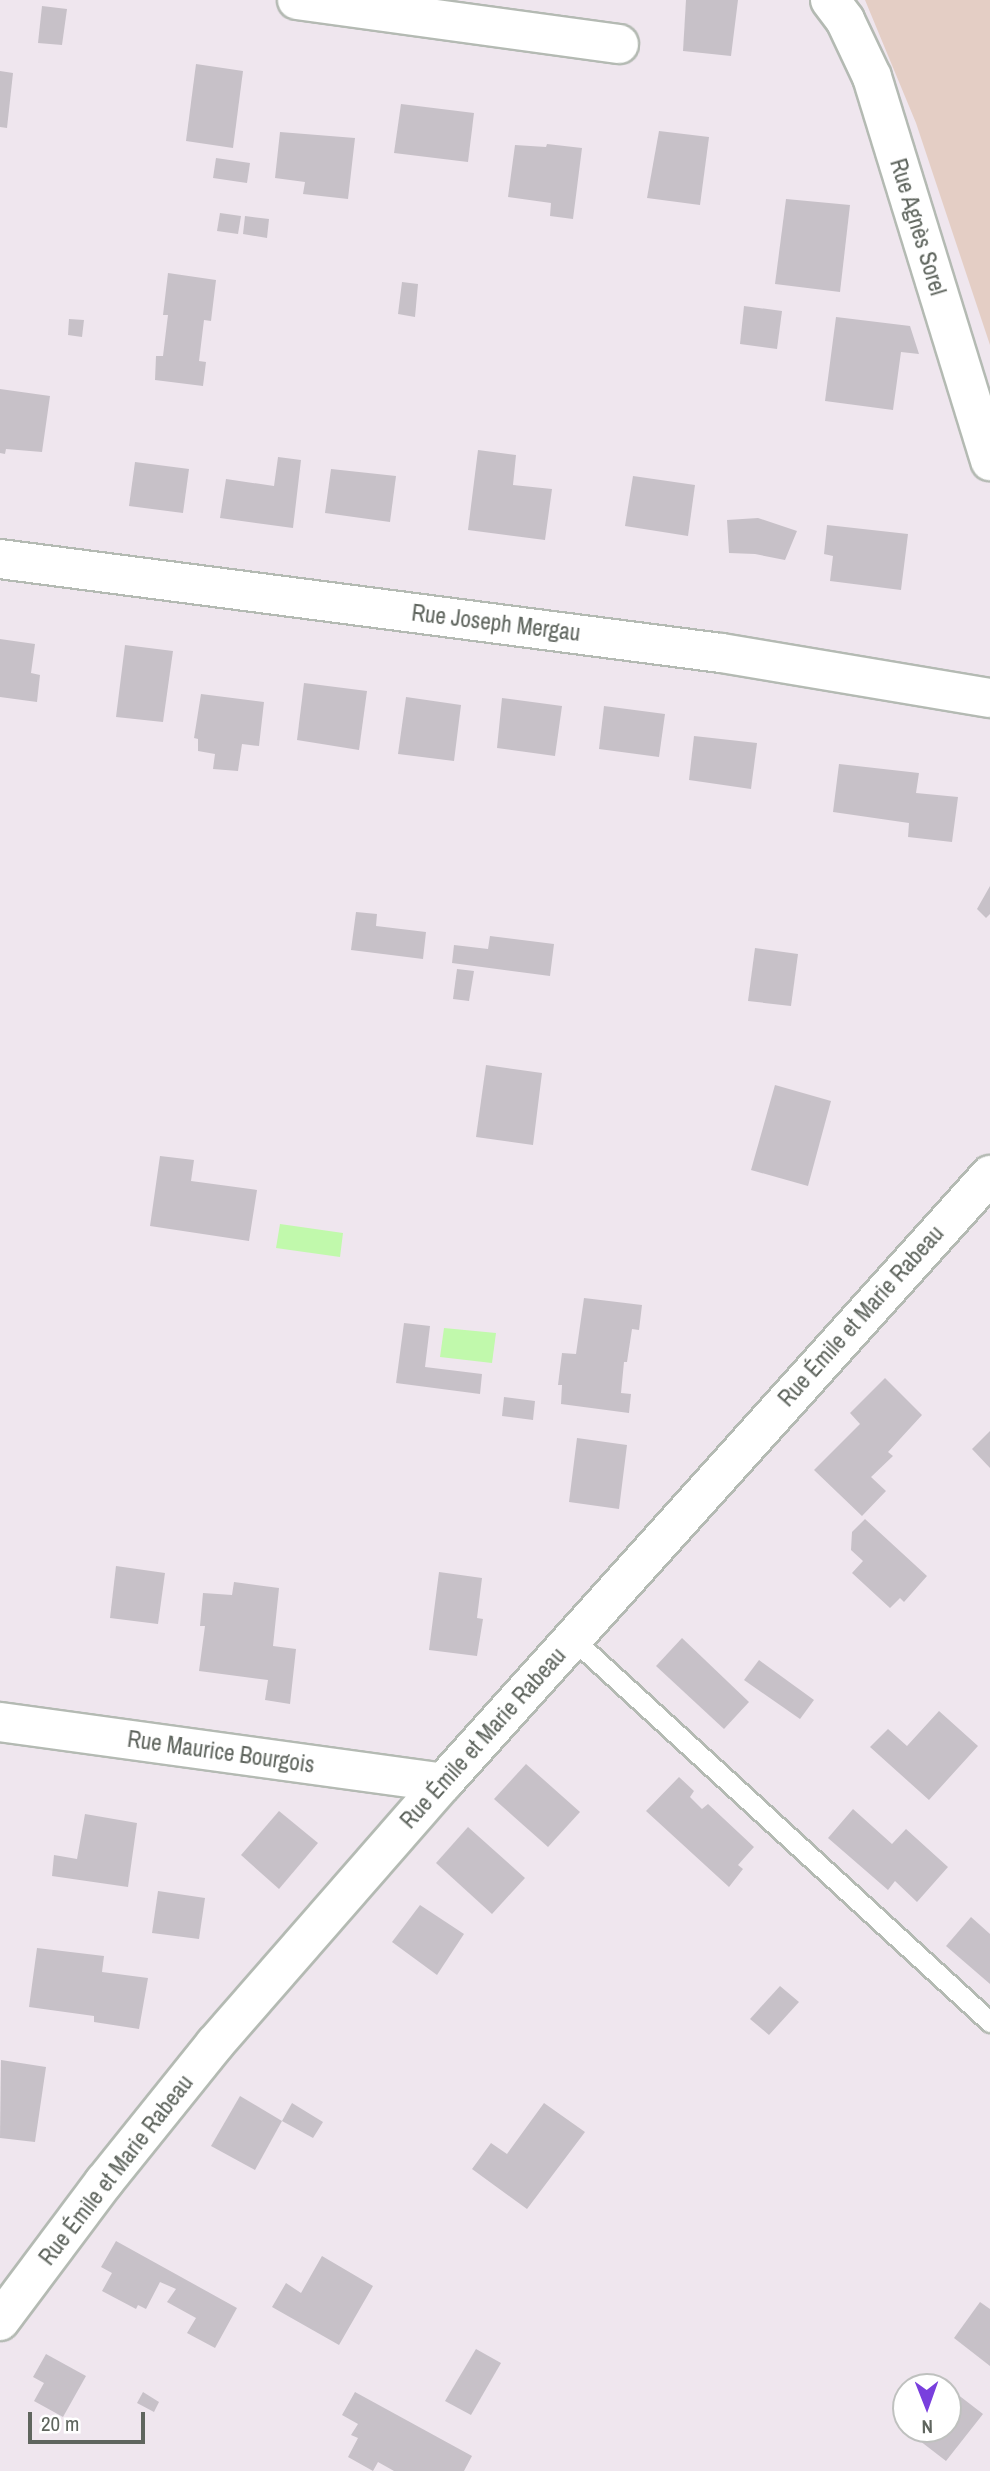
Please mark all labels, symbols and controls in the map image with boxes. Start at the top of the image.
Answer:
street label: Rue Agnès Sorel [884,155,952,299]
street label: Rue Joseph Mergau [410,599,582,647]
street label: Rue Émile et Marie Rabeau [773,1220,949,1412]
street label: Rue Émile et Marie Rabeau [395,1642,571,1834]
street label: Rue Maurice Bourgois [126,1725,316,1779]
street label: Rue Émile et Marie Rabeau [33,2069,199,2271]
north arrow [892,2373,962,2443]
scale bar [32,2398,149,2442]
text: 20 m [41,2409,79,2438]
text: N [921,2414,933,2440]

